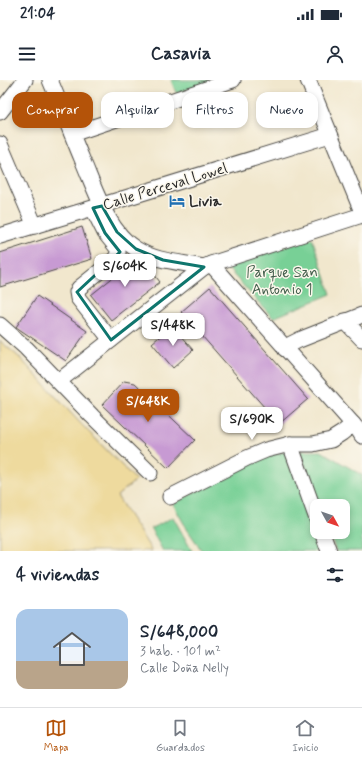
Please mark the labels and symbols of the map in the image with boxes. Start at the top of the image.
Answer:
street label: Calle Perceval Lowel [100,158,230,215]
hotel icon: Livia [168,192,186,210]
place label: Livia [189,192,222,212]
pin: S/604K [92,254,158,288]
park label: Parque San Antonio 1 [246,263,318,300]
pin: S/448K [140,313,206,347]
pin: S/648K [115,389,181,423]
pin: S/690K [219,407,285,441]
north arrow [310,499,350,539]

